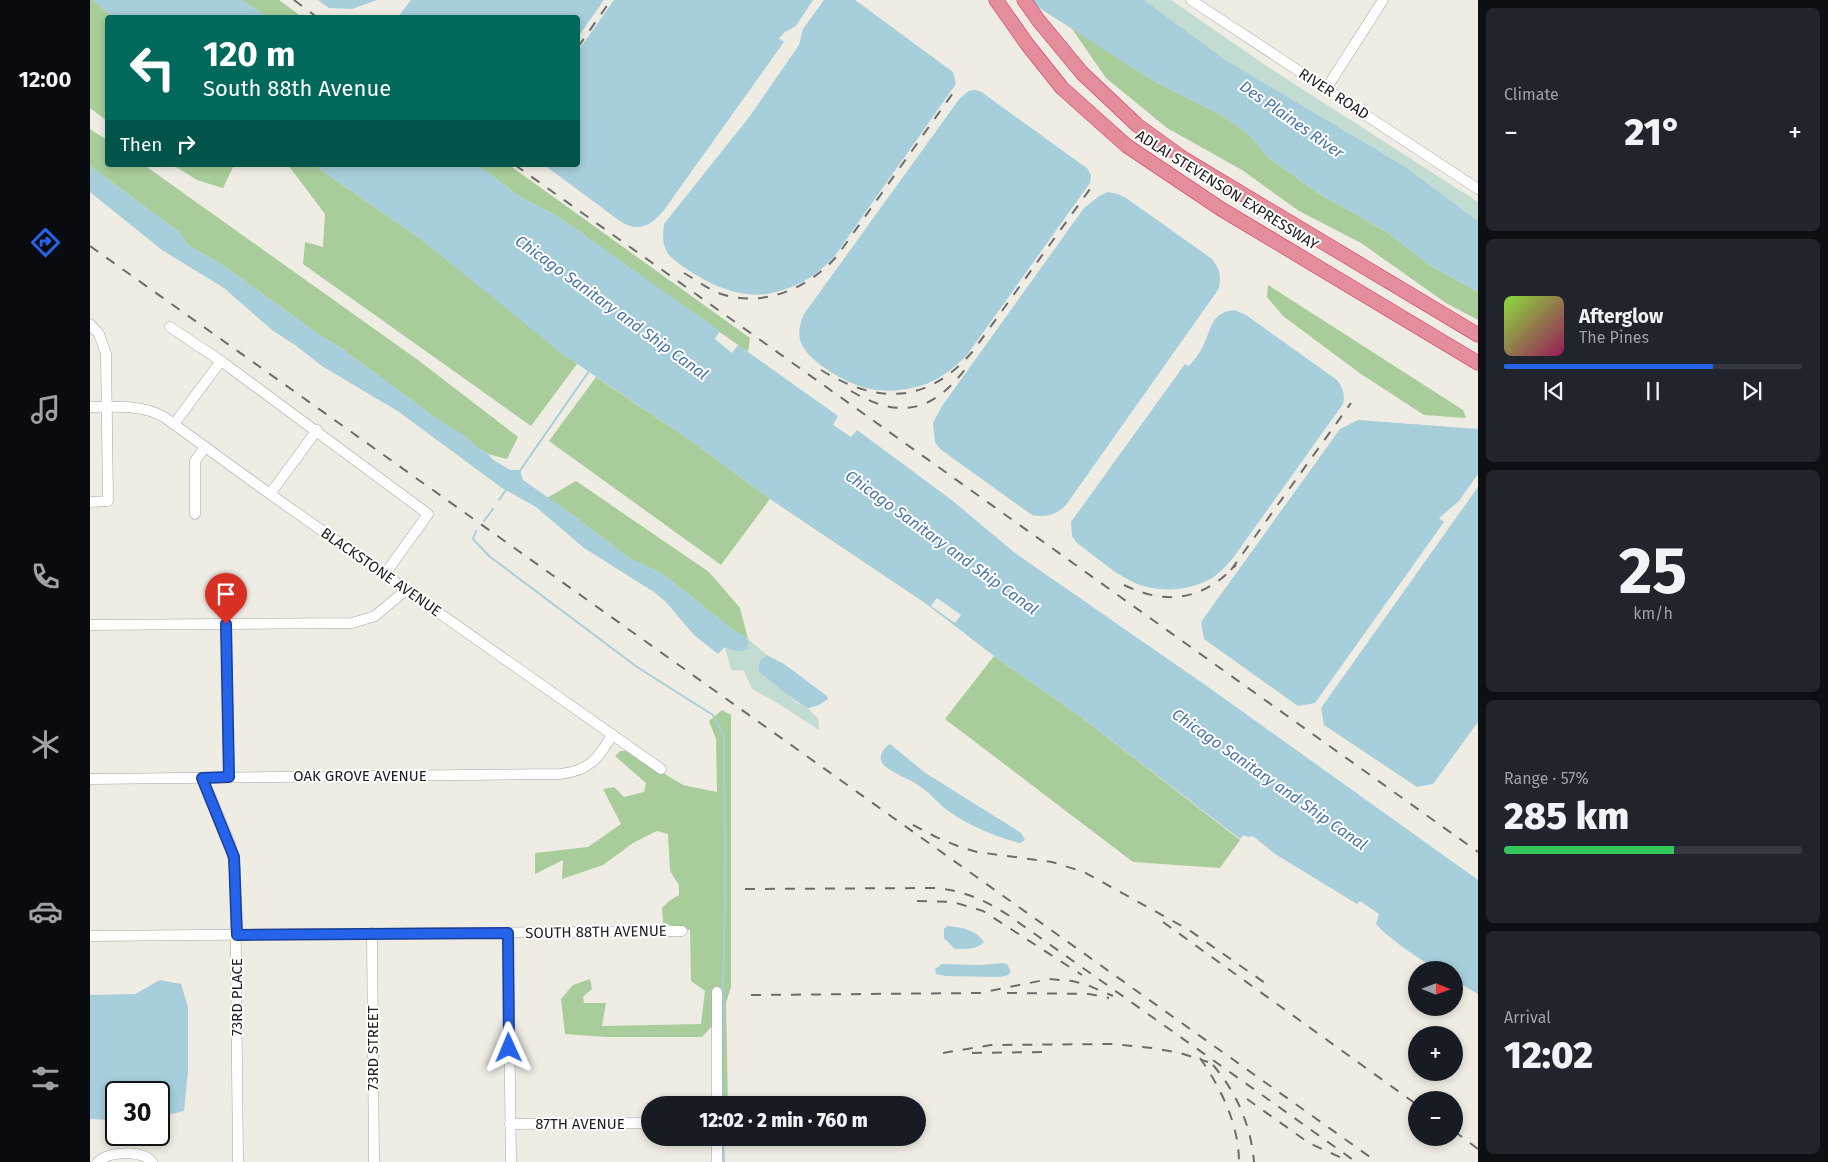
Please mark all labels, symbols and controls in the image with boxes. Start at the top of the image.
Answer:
text: 120 m [203,33,296,75]
icon: left [120,35,185,100]
street label: RIVER ROAD [1295,65,1373,123]
text: 12:00 [19,66,71,93]
text: South 88th Avenue [203,75,391,102]
water label: Des Plaines River [1236,77,1348,163]
text: Climate [1504,85,1559,104]
text: 21° [1625,109,1681,155]
text: − [1504,116,1518,149]
text: + [1788,116,1802,149]
street label: ADLAI STEVENSON EXPRESSWAY [1132,126,1322,254]
icon: right [172,130,200,158]
text: Then [120,133,162,156]
icon: directions [28,225,63,260]
water label: Chicago Sanitary and Ship Canal [512,231,712,384]
text: Afterglow [1579,305,1663,328]
text: The Pines [1579,328,1649,347]
icon: previous [1540,377,1568,405]
icon: pause [1639,377,1667,405]
icon: next [1738,377,1766,405]
icon: music [28,392,63,427]
water label: Chicago Sanitary and Ship Canal [842,466,1042,619]
street label: BLACKSTONE AVENUE [317,524,445,620]
text: 25 [1619,532,1687,610]
icon: phone [28,559,63,594]
pin [205,573,247,624]
icon: arrive [212,580,240,608]
text: km/h [1633,604,1673,623]
water label: Chicago Sanitary and Ship Canal [1169,705,1371,854]
icon: climate [28,727,63,762]
street label: OAK GROVE AVENUE [293,767,427,785]
text: Range · 57% [1504,769,1589,788]
text: 285 km [1504,793,1629,839]
icon: car [28,894,63,929]
street label: SOUTH 88TH AVENUE [525,922,667,942]
street label: 73RD PLACE [228,958,246,1036]
north arrow [1408,961,1462,1016]
map controls [1408,961,1463,1146]
street label: 73RD STREET [364,1005,382,1091]
text: Arrival [1504,1008,1551,1027]
position arrow [482,1021,534,1073]
button: + [1408,1026,1463,1081]
text: 12:02 [1504,1032,1593,1078]
icon: filters [28,1061,63,1096]
speed limit sign: 30 [105,1081,170,1146]
button: − [1408,1091,1463,1146]
text: 12:02 · 2 min · 760 m [699,1109,868,1132]
street label: 87TH AVENUE [535,1115,625,1133]

